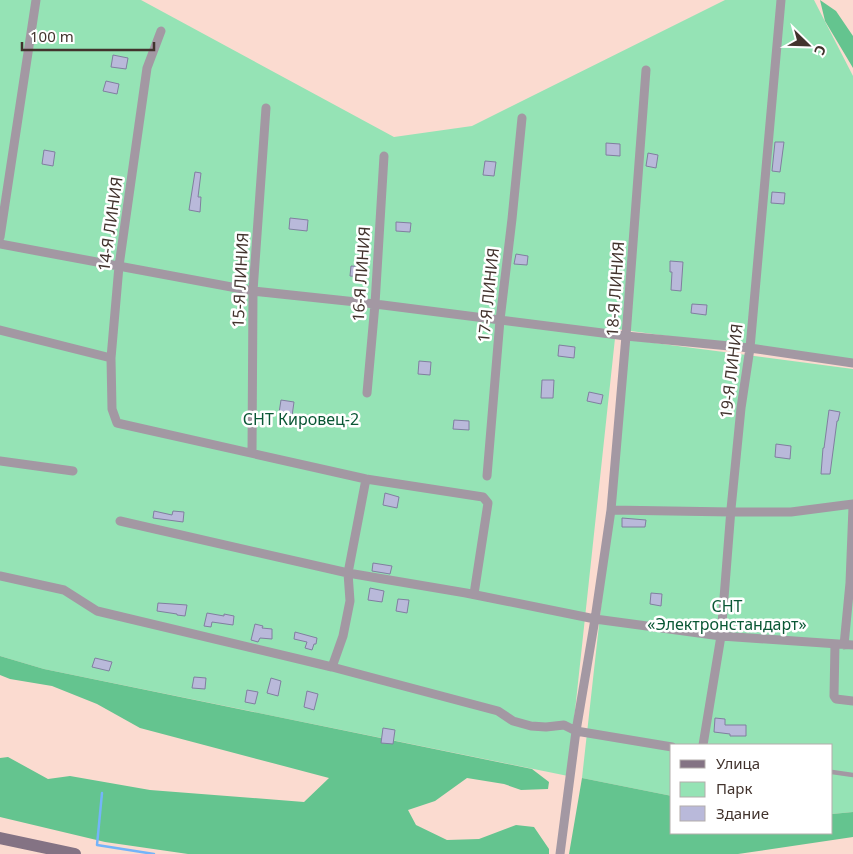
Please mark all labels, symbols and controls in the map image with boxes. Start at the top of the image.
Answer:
scale bar [22,20,155,52]
north arrow [783,20,833,70]
text: 100 m [30,26,74,46]
text: С [810,42,831,58]
street label: 14-Я ЛИНИЯ [92,175,128,273]
street label: 16-Я ЛИНИЯ [347,226,375,322]
street label: 15-Я ЛИНИЯ [227,232,253,328]
street label: 18-Я ЛИНИЯ [601,241,629,337]
street label: 17-Я ЛИНИЯ [472,246,504,344]
street label: 19-Я ЛИНИЯ [714,322,748,420]
park label: СНТ Кировец-2 [243,408,359,430]
park label: СНТ «Электронстандарт» [647,595,807,635]
legend [670,744,833,834]
text: Улица [716,753,760,773]
text: Парк [716,778,752,798]
text: Здание [716,803,769,823]

